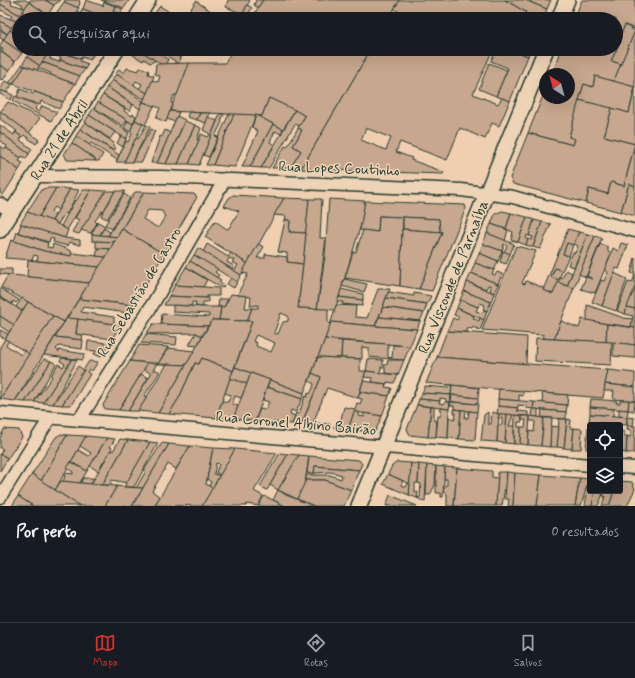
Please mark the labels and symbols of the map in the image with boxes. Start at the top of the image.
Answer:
north arrow [539,68,575,104]
street label: Rua 21 de Abril [26,96,93,185]
street label: Rua Lopes Coutinho [278,157,400,181]
street label: Rua Visconde de Parnaíba [414,197,494,357]
street label: Rua Sebastião de Castro [93,224,187,361]
street label: Rua Coronel Albino Bairão [215,407,377,441]

